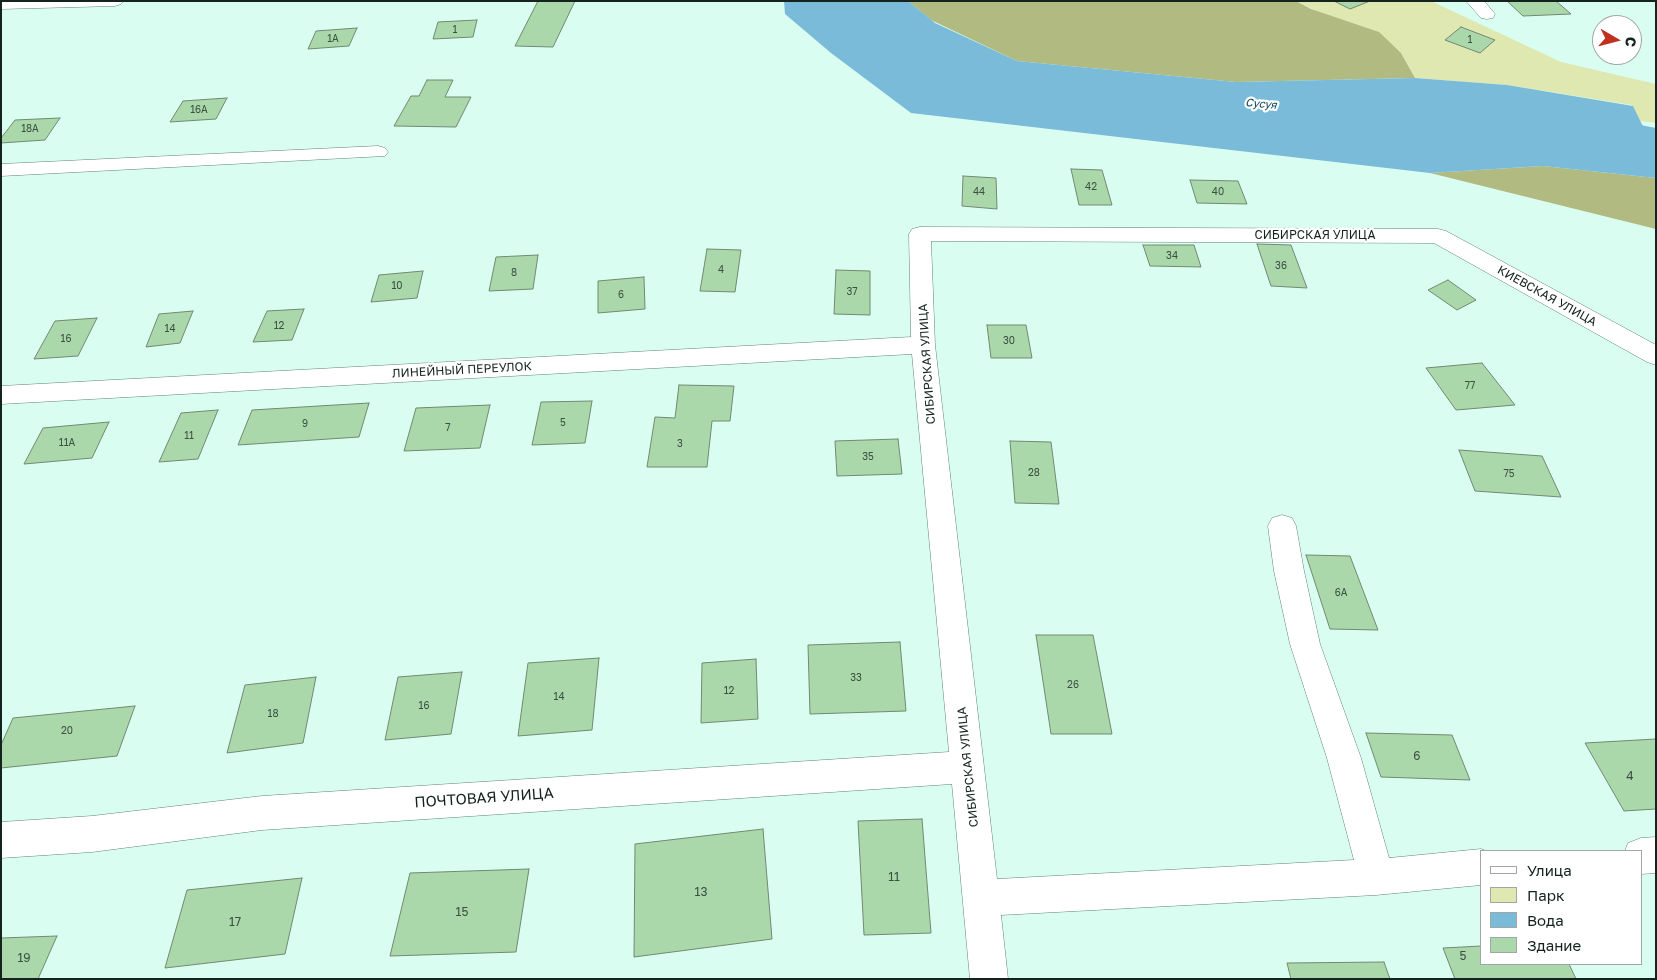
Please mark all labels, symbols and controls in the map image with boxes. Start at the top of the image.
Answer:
north arrow [1592,15,1642,65]
house number: 1 [453,24,457,36]
house number: 1А [327,33,339,45]
house number: 1 [1468,34,1472,46]
text: С [1622,36,1640,48]
water label: Сусуя [1245,96,1277,112]
house number: 16А [190,104,208,116]
house number: 18А [21,123,39,135]
house number: 42 [1085,181,1097,193]
house number: 44 [973,186,985,198]
house number: 40 [1212,186,1224,198]
street label: СИБИРСКАЯ УЛИЦА [1255,228,1375,242]
house number: 34 [1166,250,1178,262]
house number: 36 [1275,260,1287,272]
street label: КИЕВСКАЯ УЛИЦА [1495,263,1599,329]
house number: 4 [718,264,724,276]
house number: 8 [511,267,517,279]
house number: 10 [391,280,403,292]
house number: 37 [846,286,858,298]
house number: 6 [618,289,624,301]
street label: СИБИРСКАЯ УЛИЦА [916,303,938,425]
house number: 12 [274,320,284,332]
house number: 14 [165,323,175,335]
house number: 16 [61,333,71,345]
house number: 30 [1003,335,1015,347]
street label: ЛИНЕЙНЫЙ ПЕРЕУЛОК [392,359,532,381]
house number: 77 [1465,380,1475,392]
house number: 5 [560,417,566,429]
house number: 9 [302,418,308,430]
house number: 7 [445,422,451,434]
house number: 11 [184,430,194,442]
house number: 11А [59,437,75,449]
house number: 3 [677,438,683,450]
house number: 35 [862,451,874,463]
house number: 28 [1028,467,1040,479]
house number: 75 [1503,468,1515,480]
house number: 6А [1335,587,1347,599]
house number: 33 [850,672,862,684]
house number: 26 [1067,679,1079,691]
house number: 12 [724,685,734,697]
house number: 14 [554,691,564,703]
house number: 16 [419,700,429,712]
street label: СИБИРСКАЯ УЛИЦА [955,706,981,828]
house number: 18 [268,708,278,720]
house number: 20 [61,725,73,737]
house number: 6 [1413,749,1421,763]
house number: 4 [1626,769,1634,783]
street label: ПОЧТОВАЯ УЛИЦА [414,784,554,812]
legend [1480,850,1642,965]
text: Улица [1527,861,1572,879]
house number: 11 [888,870,900,884]
house number: 13 [695,885,707,899]
text: Парк [1527,886,1565,904]
house number: 15 [456,905,468,919]
text: Вода [1527,911,1564,929]
house number: 17 [229,915,241,929]
text: Здание [1527,936,1581,954]
house number: 5 [1460,949,1466,963]
house number: 19 [17,951,31,965]

